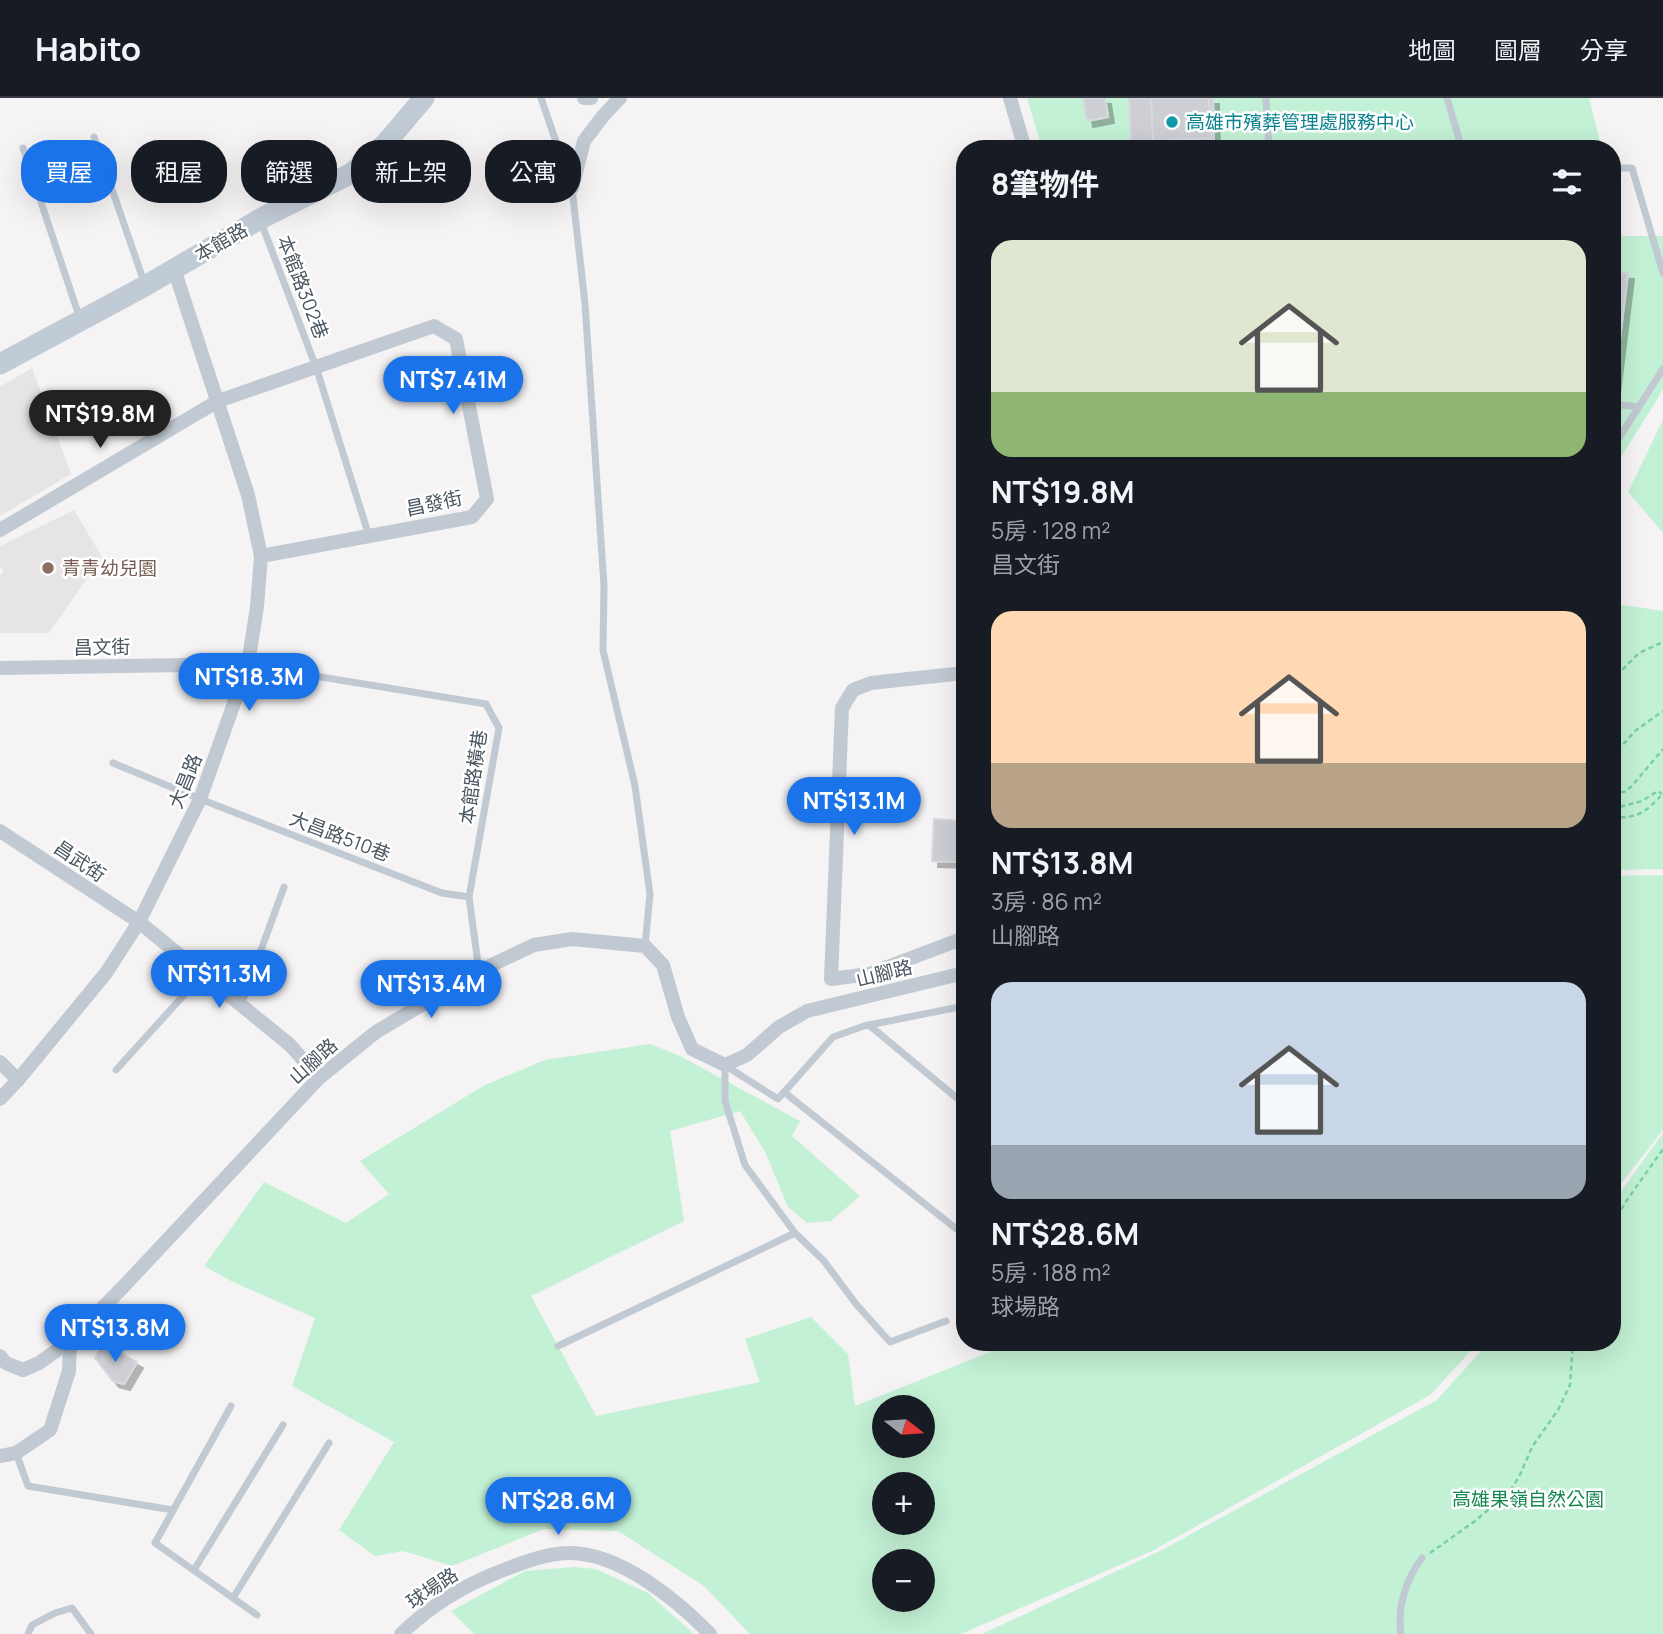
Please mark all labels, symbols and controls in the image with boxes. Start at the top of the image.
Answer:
text: Habito [35,26,141,71]
text: 地圖 [1408,33,1456,66]
text: 圖層 [1494,33,1542,66]
text: 分享 [1580,33,1628,66]
place label: 高雄市殯葬管理處服務中心 [1186,109,1414,135]
marker: 高雄市殯葬管理處服務中心 [1164,114,1180,130]
chip: 買屋 [21,140,117,203]
chip: 租屋 [131,140,227,203]
chip: 篩選 [241,140,337,203]
chip: 新上架 [351,140,471,203]
chip: 公寓 [485,140,581,203]
text: 8筆物件 [991,163,1099,204]
icon: filters [1548,163,1586,201]
street label: 本館路 [190,216,252,268]
street label: 本館路302巷 [271,231,335,343]
icon: home [1226,285,1352,411]
pin: NT$7.41M [381,356,525,416]
text: NT$7.41M [399,363,507,395]
pin: NT$19.8M [28,390,172,450]
text: NT$19.8M [45,397,155,429]
text: NT$19.8M [991,471,1134,512]
street label: 昌發街 [403,484,465,522]
text: 5房 · 128 m² [991,514,1110,546]
text: 昌文街 [991,548,1060,580]
place label: 青青幼兒園 [62,555,157,581]
marker: 青青幼兒園 [40,560,56,576]
street label: 昌文街 [73,634,131,660]
pin: NT$18.3M [177,654,321,713]
icon: home [1226,656,1352,782]
text: NT$18.3M [194,660,304,692]
street label: 本館路橫巷 [454,728,492,826]
street label: 大昌路 [162,750,208,812]
pin: NT$13.1M [782,778,926,837]
text: NT$13.1M [803,784,905,816]
street label: 大昌路510巷 [286,805,394,867]
street label: 昌武街 [49,834,111,888]
text: NT$13.8M [991,842,1133,883]
text: 3房 · 86 m² [991,885,1102,917]
text: 山腳路 [991,919,1060,951]
pin: NT$11.3M [147,950,291,1010]
street label: 山腳路 [853,953,915,993]
text: NT$11.3M [167,957,271,989]
pin: NT$13.4M [359,960,503,1020]
text: NT$13.4M [377,967,486,999]
icon: home [1226,1027,1352,1153]
street label: 山腳路 [283,1032,343,1090]
text: NT$28.6M [991,1213,1139,1254]
text: 5房 · 188 m² [991,1256,1111,1288]
text: 球場路 [991,1290,1060,1322]
pin: NT$13.8M [43,1304,187,1364]
text: NT$13.8M [60,1311,170,1343]
north arrow [872,1395,934,1458]
map controls [872,1395,935,1612]
button: + [872,1472,935,1535]
pin: NT$28.6M [486,1478,630,1537]
text: NT$28.6M [501,1484,615,1516]
park label: 高雄果嶺自然公園 [1452,1486,1604,1512]
button: − [872,1549,935,1612]
street label: 球場路 [401,1561,463,1615]

